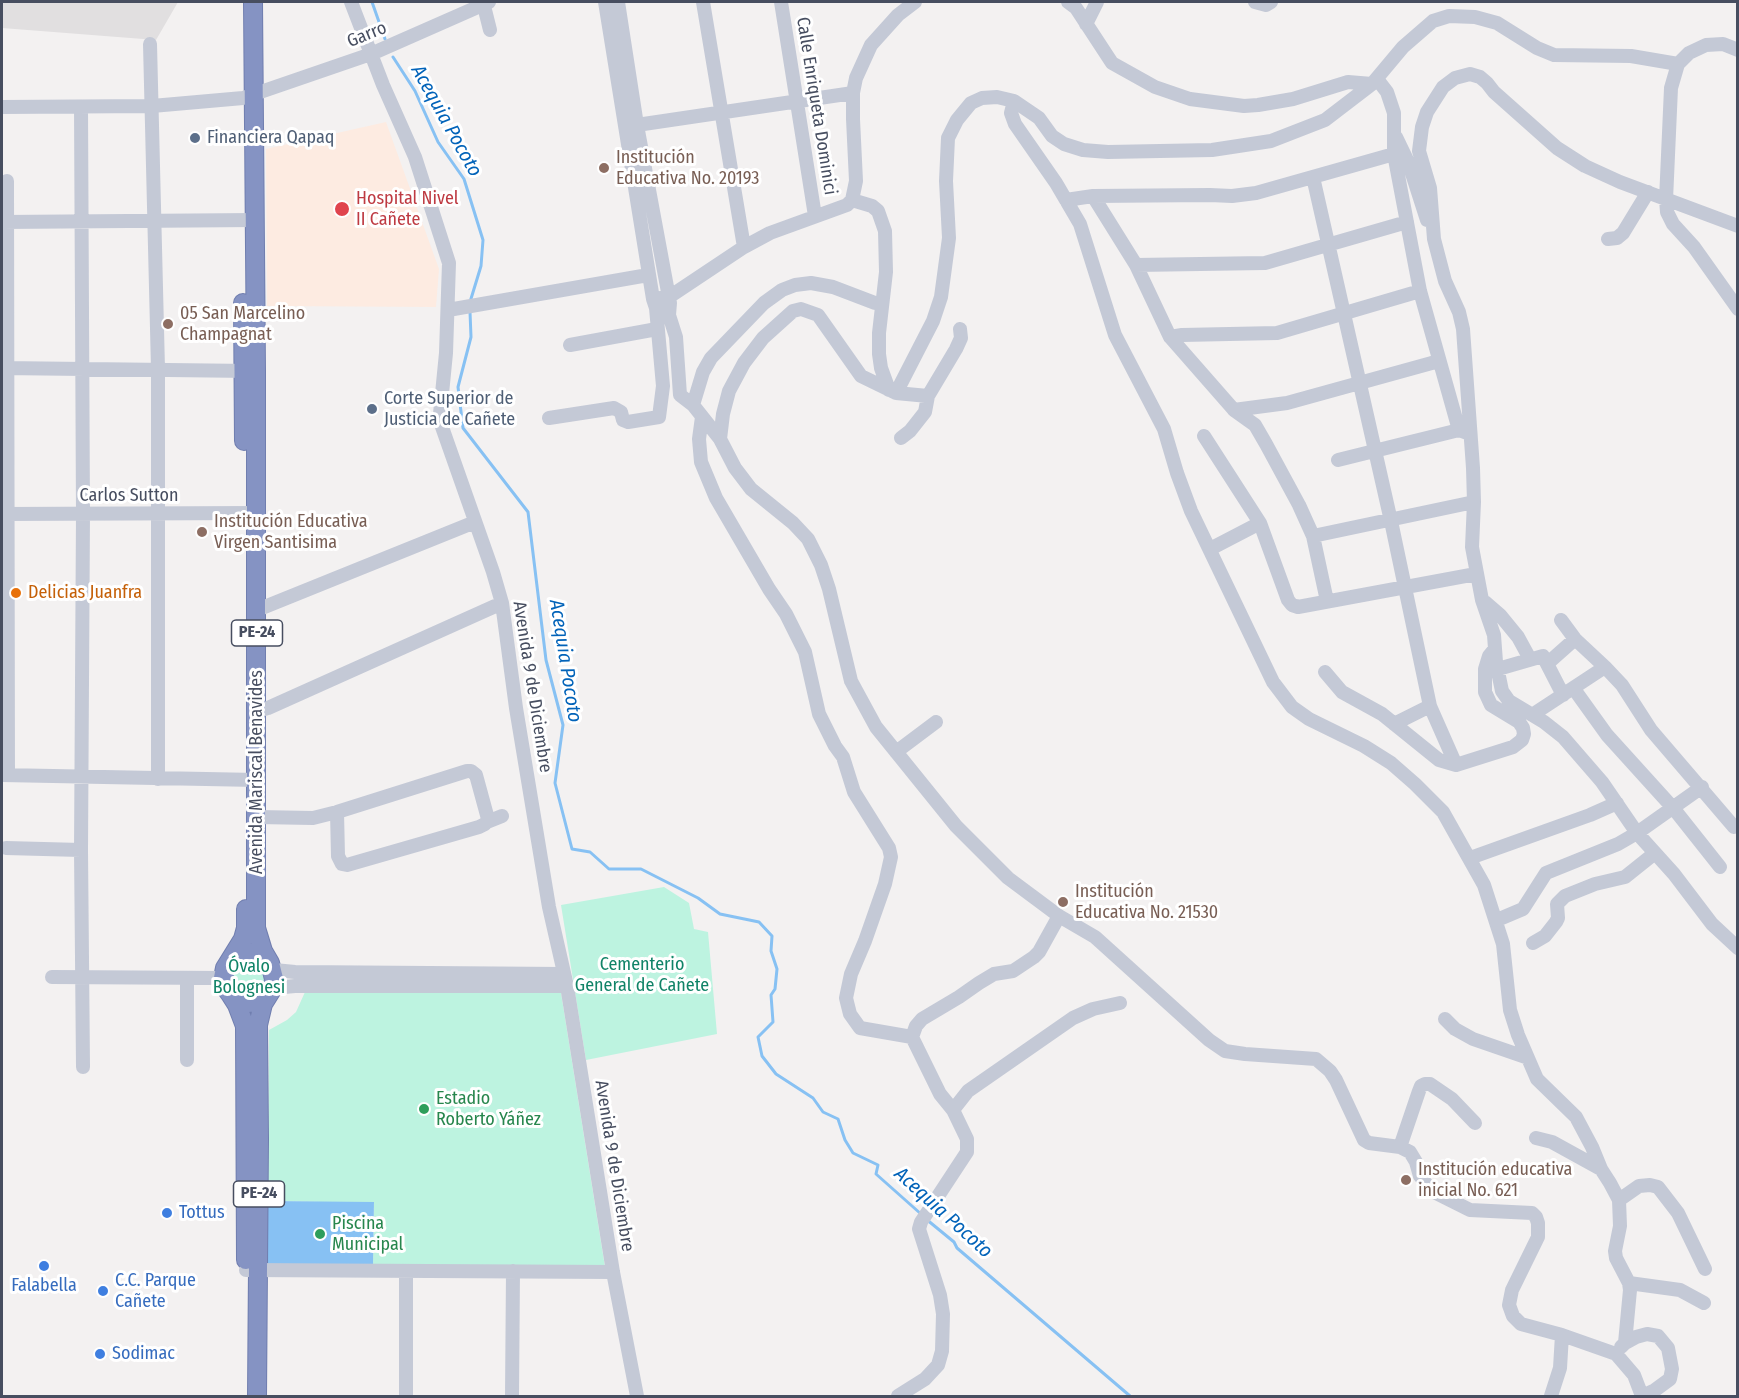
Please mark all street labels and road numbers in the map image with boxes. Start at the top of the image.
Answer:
street label: Calle Enriqueta Dominici [791,15,841,197]
street label: Garro [344,17,390,53]
street label: Carlos Sutton [80,485,178,507]
street label: Avenida 9 de Diciembre [508,600,556,774]
road number: PE-24 [232,620,282,646]
street label: Avenida Mariscal Benavides [246,670,268,874]
street label: Avenida 9 de Diciembre [590,1079,638,1253]
road number: PE-24 [234,1181,284,1207]

